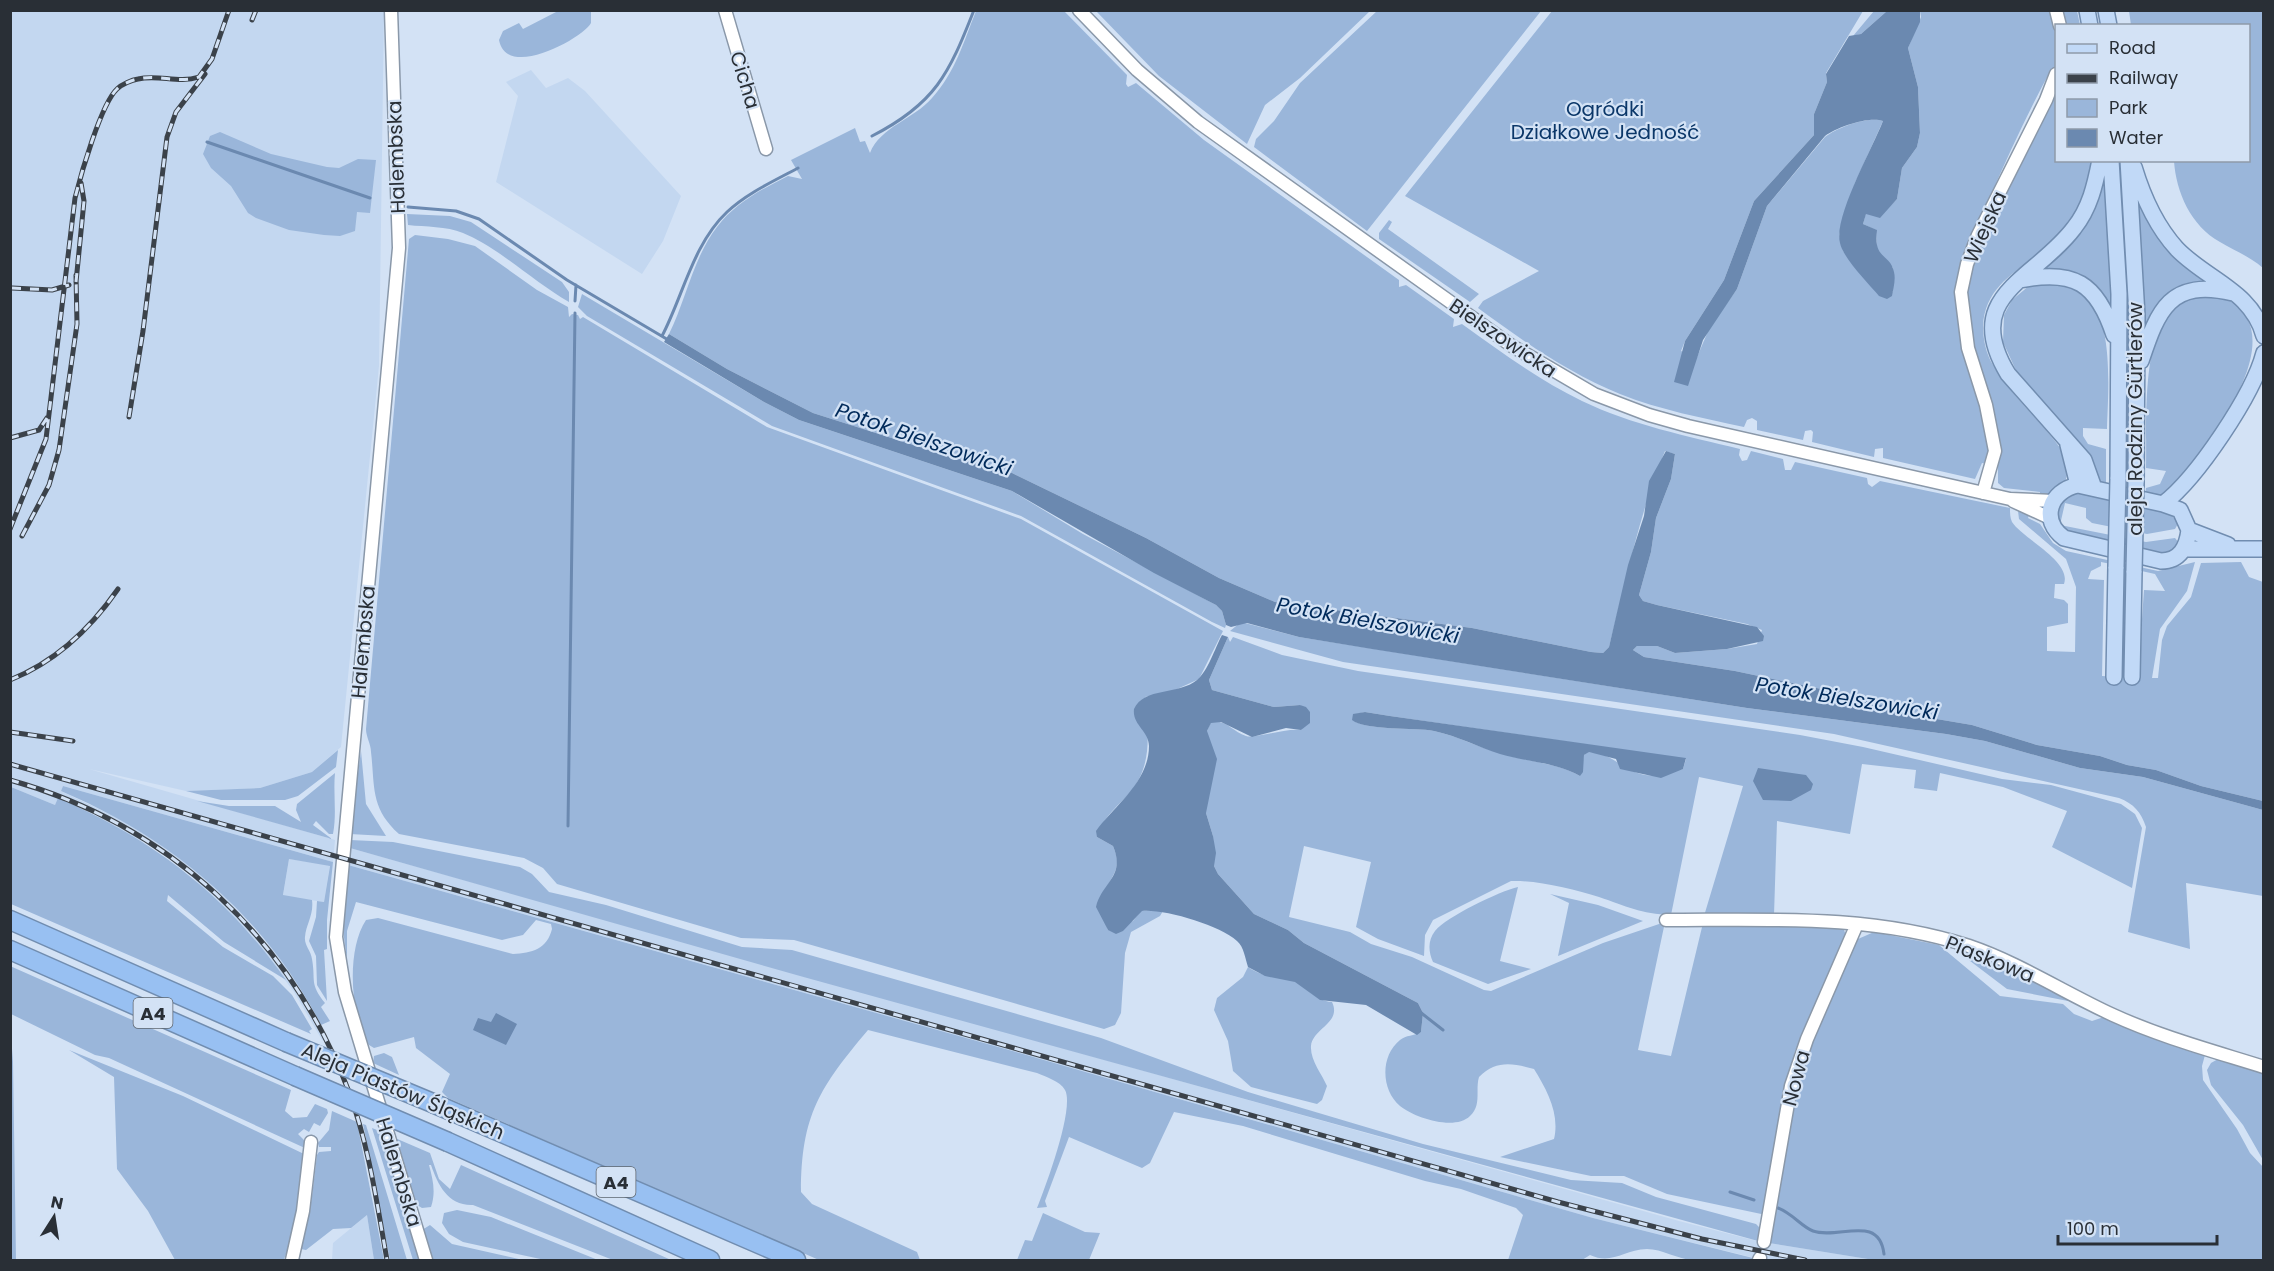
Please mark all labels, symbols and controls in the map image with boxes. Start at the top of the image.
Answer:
legend [2055,24,2250,162]
text: Road [2109,35,2156,60]
street label: Cicha [723,48,767,112]
text: Railway [2109,65,2178,90]
park label: Ogródki Działkowe Jedność [1511,95,1699,146]
text: Park [2109,95,2148,120]
street label: Halembska [380,100,412,214]
text: Water [2109,125,2163,150]
street label: Wiejska [1957,187,2013,267]
street label: Bielszowicka [1444,292,1562,384]
street label: aleja Rodziny Gürtlerów [2121,302,2149,536]
water label: Potok Bielszowicki [832,395,1017,483]
street label: Halembska [344,584,382,700]
water label: Potok Bielszowicki [1274,590,1462,650]
water label: Potok Bielszowicki [1753,669,1941,727]
street label: Piaskowa [1941,929,2039,989]
road number: A4 [134,998,172,1028]
street label: Aleja Piastów Śląskich [297,1036,509,1146]
street label: Nowa [1775,1047,1817,1109]
street label: Halembska [369,1114,429,1230]
road number: A4 [596,1167,636,1197]
north arrow [24,1187,84,1247]
text: N [49,1190,65,1215]
scale bar [2058,1208,2217,1246]
text: 100 m [2067,1216,2119,1241]

